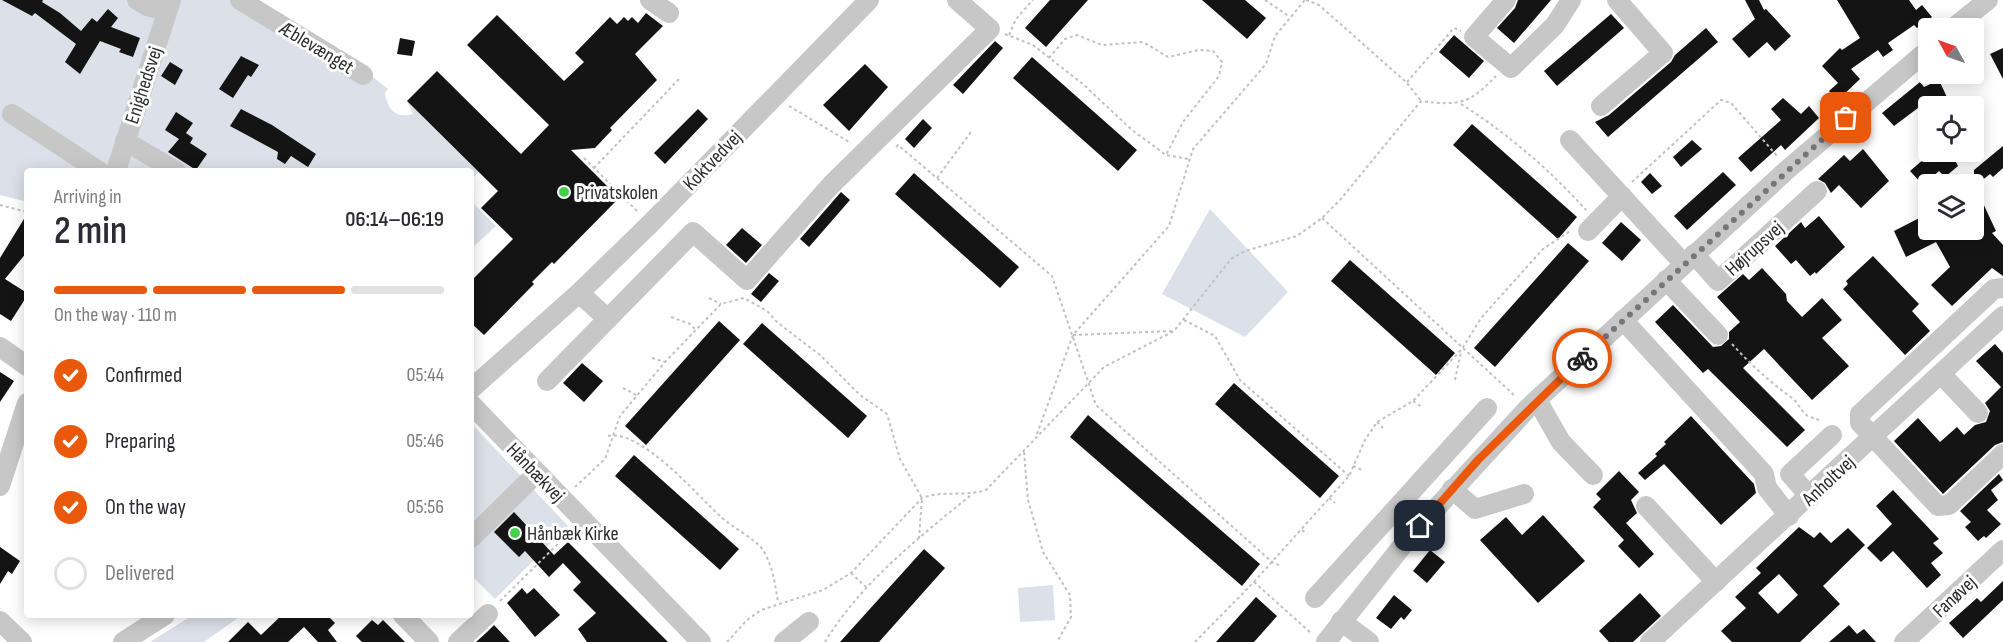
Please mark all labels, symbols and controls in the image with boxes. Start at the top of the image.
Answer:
street label: Æblevænget [274,16,358,79]
north arrow [1918,18,1984,84]
map controls [1918,18,1984,240]
street label: Enighedsvej [120,44,168,127]
pin [1820,92,1871,143]
button: locate [1918,96,1984,162]
icon: bag [1829,101,1862,134]
street label: Koktvedvej [678,126,747,196]
button: layers [1918,174,1984,240]
place label: Privatskolen [576,181,658,205]
text: Arriving in [54,185,122,209]
marker: Privatskolen [557,185,571,199]
text: 06:14–06:19 [345,206,444,233]
text: 2 min [54,208,127,255]
street label: Højrupsvej [1720,216,1789,281]
text: On the way · 110 m [54,303,177,327]
courier [1552,328,1612,388]
icon: bike [1566,342,1599,375]
icon: check [54,359,87,392]
text: Confirmed [105,362,182,389]
text: 05:44 [406,363,444,387]
icon: check [54,425,87,458]
text: Preparing [105,428,175,455]
text: 05:46 [406,429,444,453]
street label: Hånbækvej [501,438,569,507]
street label: Anholtvej [1797,450,1860,512]
icon: check [54,491,87,524]
text: On the way [105,494,186,521]
text: 05:56 [407,495,444,519]
pin [1394,500,1445,551]
icon: home [1403,509,1436,542]
place label: Hånbæk Kirke [527,522,618,546]
marker: Hånbæk Kirke [508,526,522,540]
text: Delivered [105,560,174,587]
street label: Fanøvej [1928,571,1981,623]

